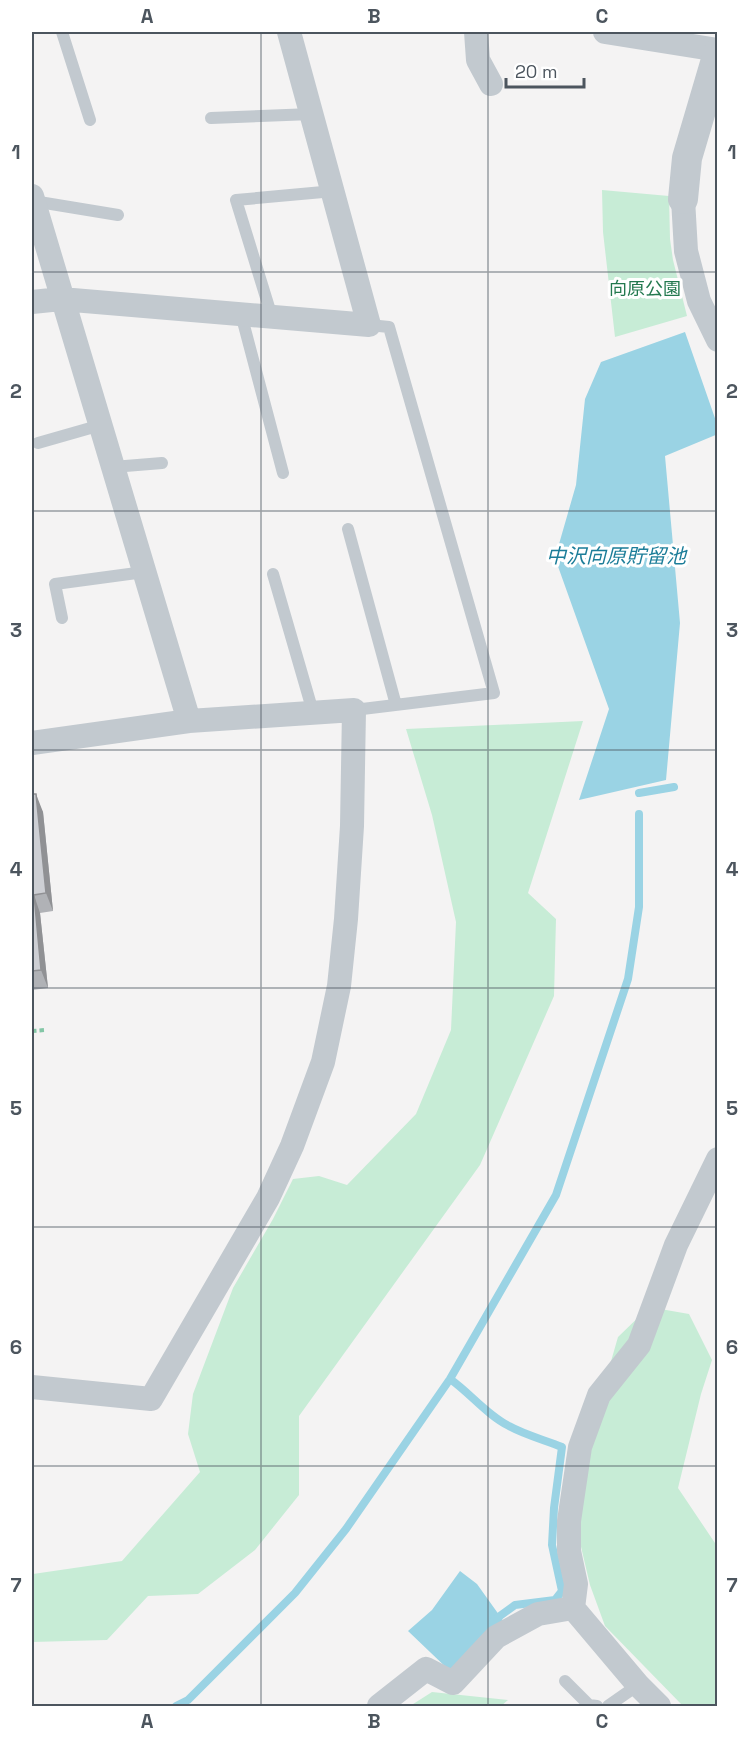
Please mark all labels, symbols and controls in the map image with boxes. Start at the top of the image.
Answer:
text: A [141,3,154,29]
text: B [367,3,381,29]
text: C [596,3,609,29]
scale bar [506,51,584,89]
text: 20 m [515,60,558,83]
text: 1 [11,139,21,165]
text: 1 [727,139,737,165]
park label: 向原公園 [609,277,681,300]
text: 2 [10,378,22,404]
text: 2 [726,378,738,404]
water label: 中沢向原貯留池 [546,543,688,569]
text: 3 [10,617,22,643]
text: 3 [726,617,738,643]
text: 4 [10,856,23,882]
text: 4 [726,856,739,882]
text: 5 [10,1095,22,1121]
text: 5 [726,1095,738,1121]
text: 6 [10,1334,22,1360]
text: 6 [726,1334,738,1360]
text: 7 [10,1572,22,1598]
text: 7 [726,1572,738,1598]
text: A [141,1708,154,1734]
text: B [367,1708,381,1734]
text: C [596,1708,609,1734]

